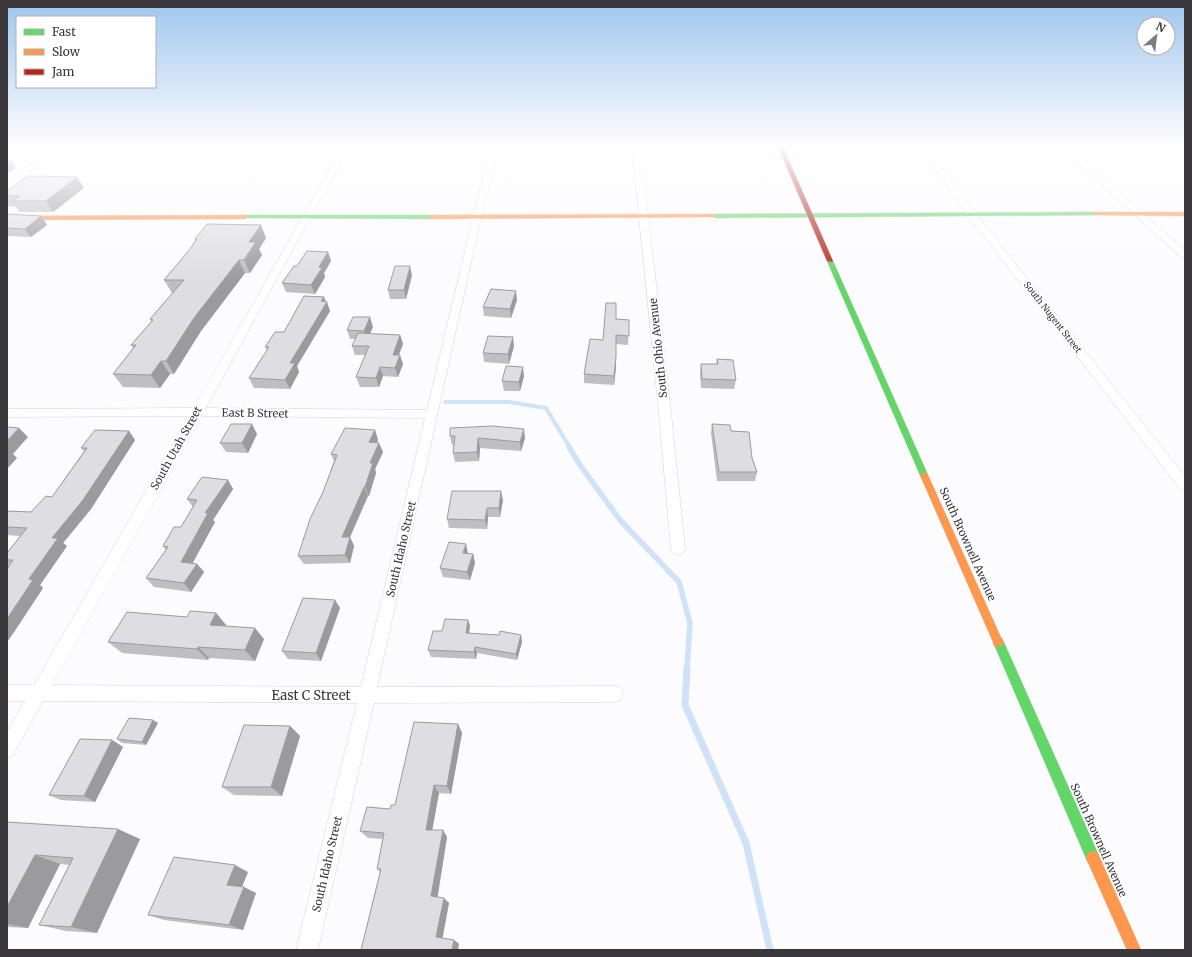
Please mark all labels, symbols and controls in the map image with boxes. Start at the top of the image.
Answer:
legend [16,16,156,88]
north arrow [1136,16,1176,56]
text: N [1154,19,1168,36]
text: Fast [52,24,76,39]
text: Slow [52,44,81,59]
text: Jam [51,64,75,79]
street label: South Nugent Street [1022,279,1085,355]
street label: South Ohio Avenue [646,297,670,399]
street label: South Utah Street [147,403,205,492]
street label: East B Street [221,405,289,421]
street label: South Brownell Avenue [937,485,999,603]
street label: South Idaho Street [383,499,419,598]
street label: East C Street [271,687,351,704]
street label: South Brownell Avenue [1068,781,1130,899]
street label: South Idaho Street [309,814,345,913]

